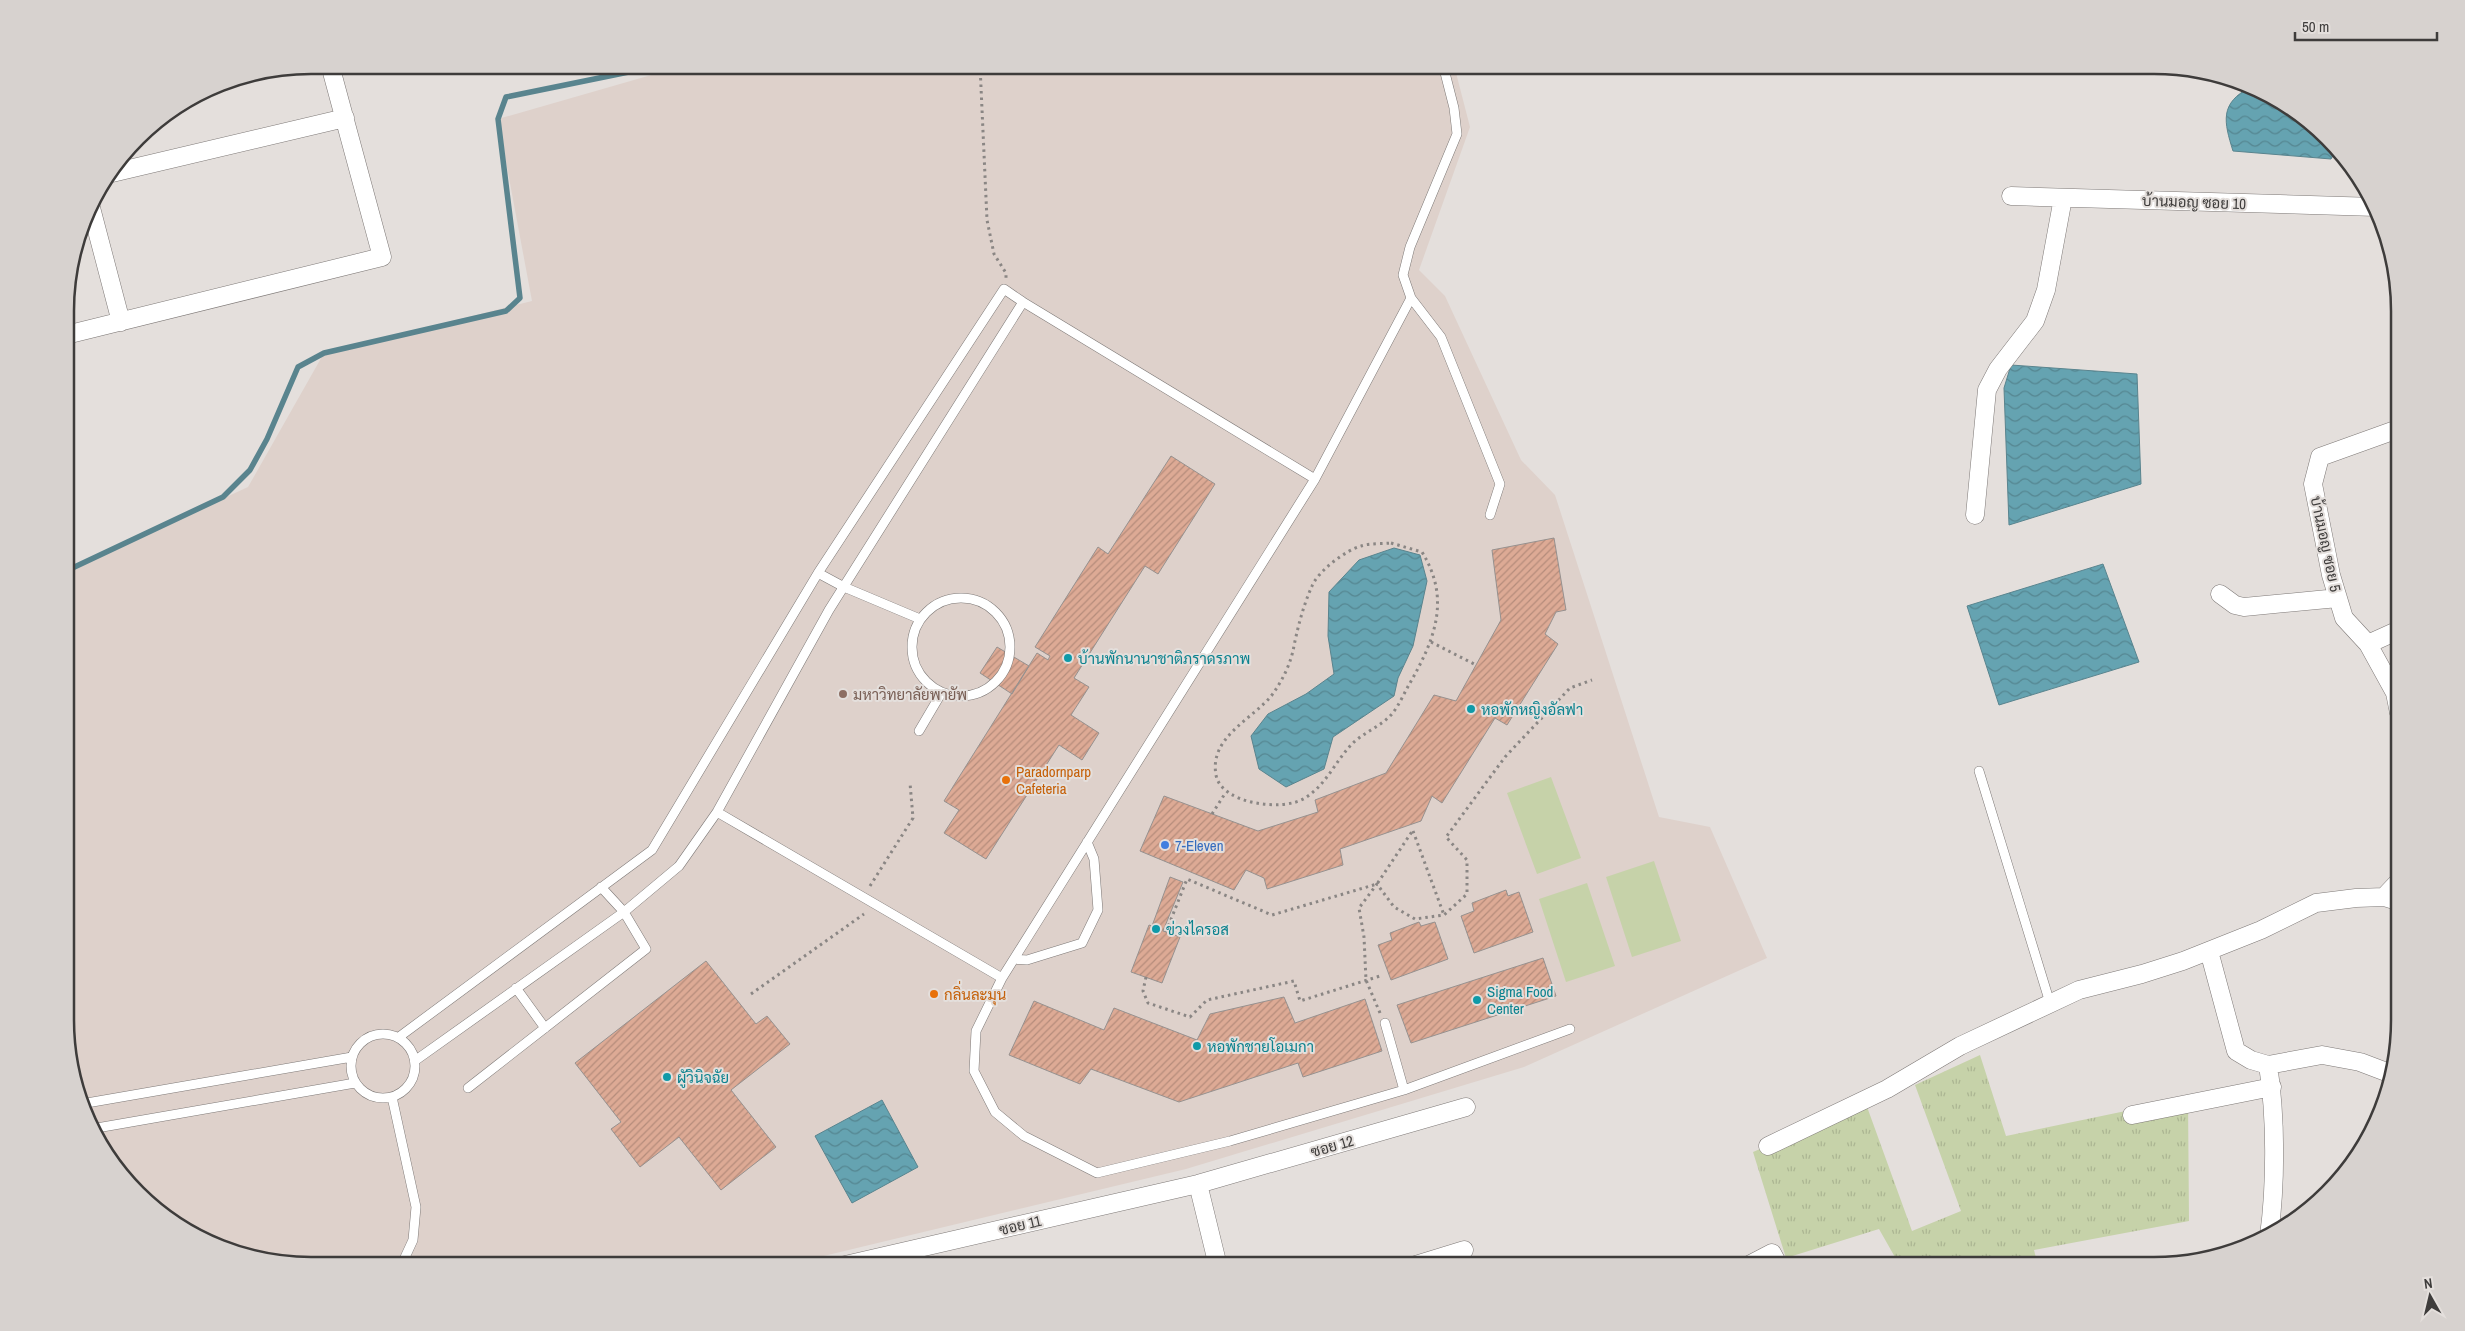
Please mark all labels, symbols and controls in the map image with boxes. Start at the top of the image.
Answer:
scale bar [2295,10,2438,42]
text: 50 m [2302,16,2329,37]
street label: บ้านมอญ ซอย 10 [2142,190,2247,214]
street label: บ้านมอญ ซอย 5 [2306,494,2346,594]
place label: บ้านพักนานาชาติภราดรภาพ [1078,648,1250,669]
marker: บ้านพักนานาชาติภราดรภาพ [1062,652,1074,664]
place label: มหาวิทยาลัยพายัพ [853,684,967,705]
marker: มหาวิทยาลัยพายัพ [837,688,849,700]
place label: หอพักหญิงอัลฟา [1481,699,1583,720]
marker: หอพักหญิงอัลฟา [1465,703,1477,715]
place label: Paradornparp Cafeteria [1016,761,1091,799]
marker: Paradornparp Cafeteria [1000,774,1012,786]
place label: 7-Eleven [1175,835,1224,856]
marker: 7-Eleven [1159,839,1171,851]
place label: ข่วงไครอส [1166,919,1229,940]
marker: ข่วงไครอส [1150,923,1162,935]
place label: กลิ่นละมุน [944,980,1006,1006]
place label: Sigma Food Center [1487,981,1553,1019]
marker: กลิ่นละมุน [928,988,940,1000]
marker: Sigma Food Center [1471,994,1483,1006]
place label: หอพักชายโอเมกา [1207,1036,1314,1057]
marker: หอพักชายโอเมกา [1191,1040,1203,1052]
place label: ผัูวินิจฉัย [677,1067,729,1088]
marker: ผัูวินิจฉัย [661,1071,673,1083]
street label: ซอย 12 [1308,1130,1356,1162]
street label: ซอย 11 [997,1210,1043,1240]
north arrow [2405,1271,2455,1321]
text: N [2423,1274,2434,1293]

